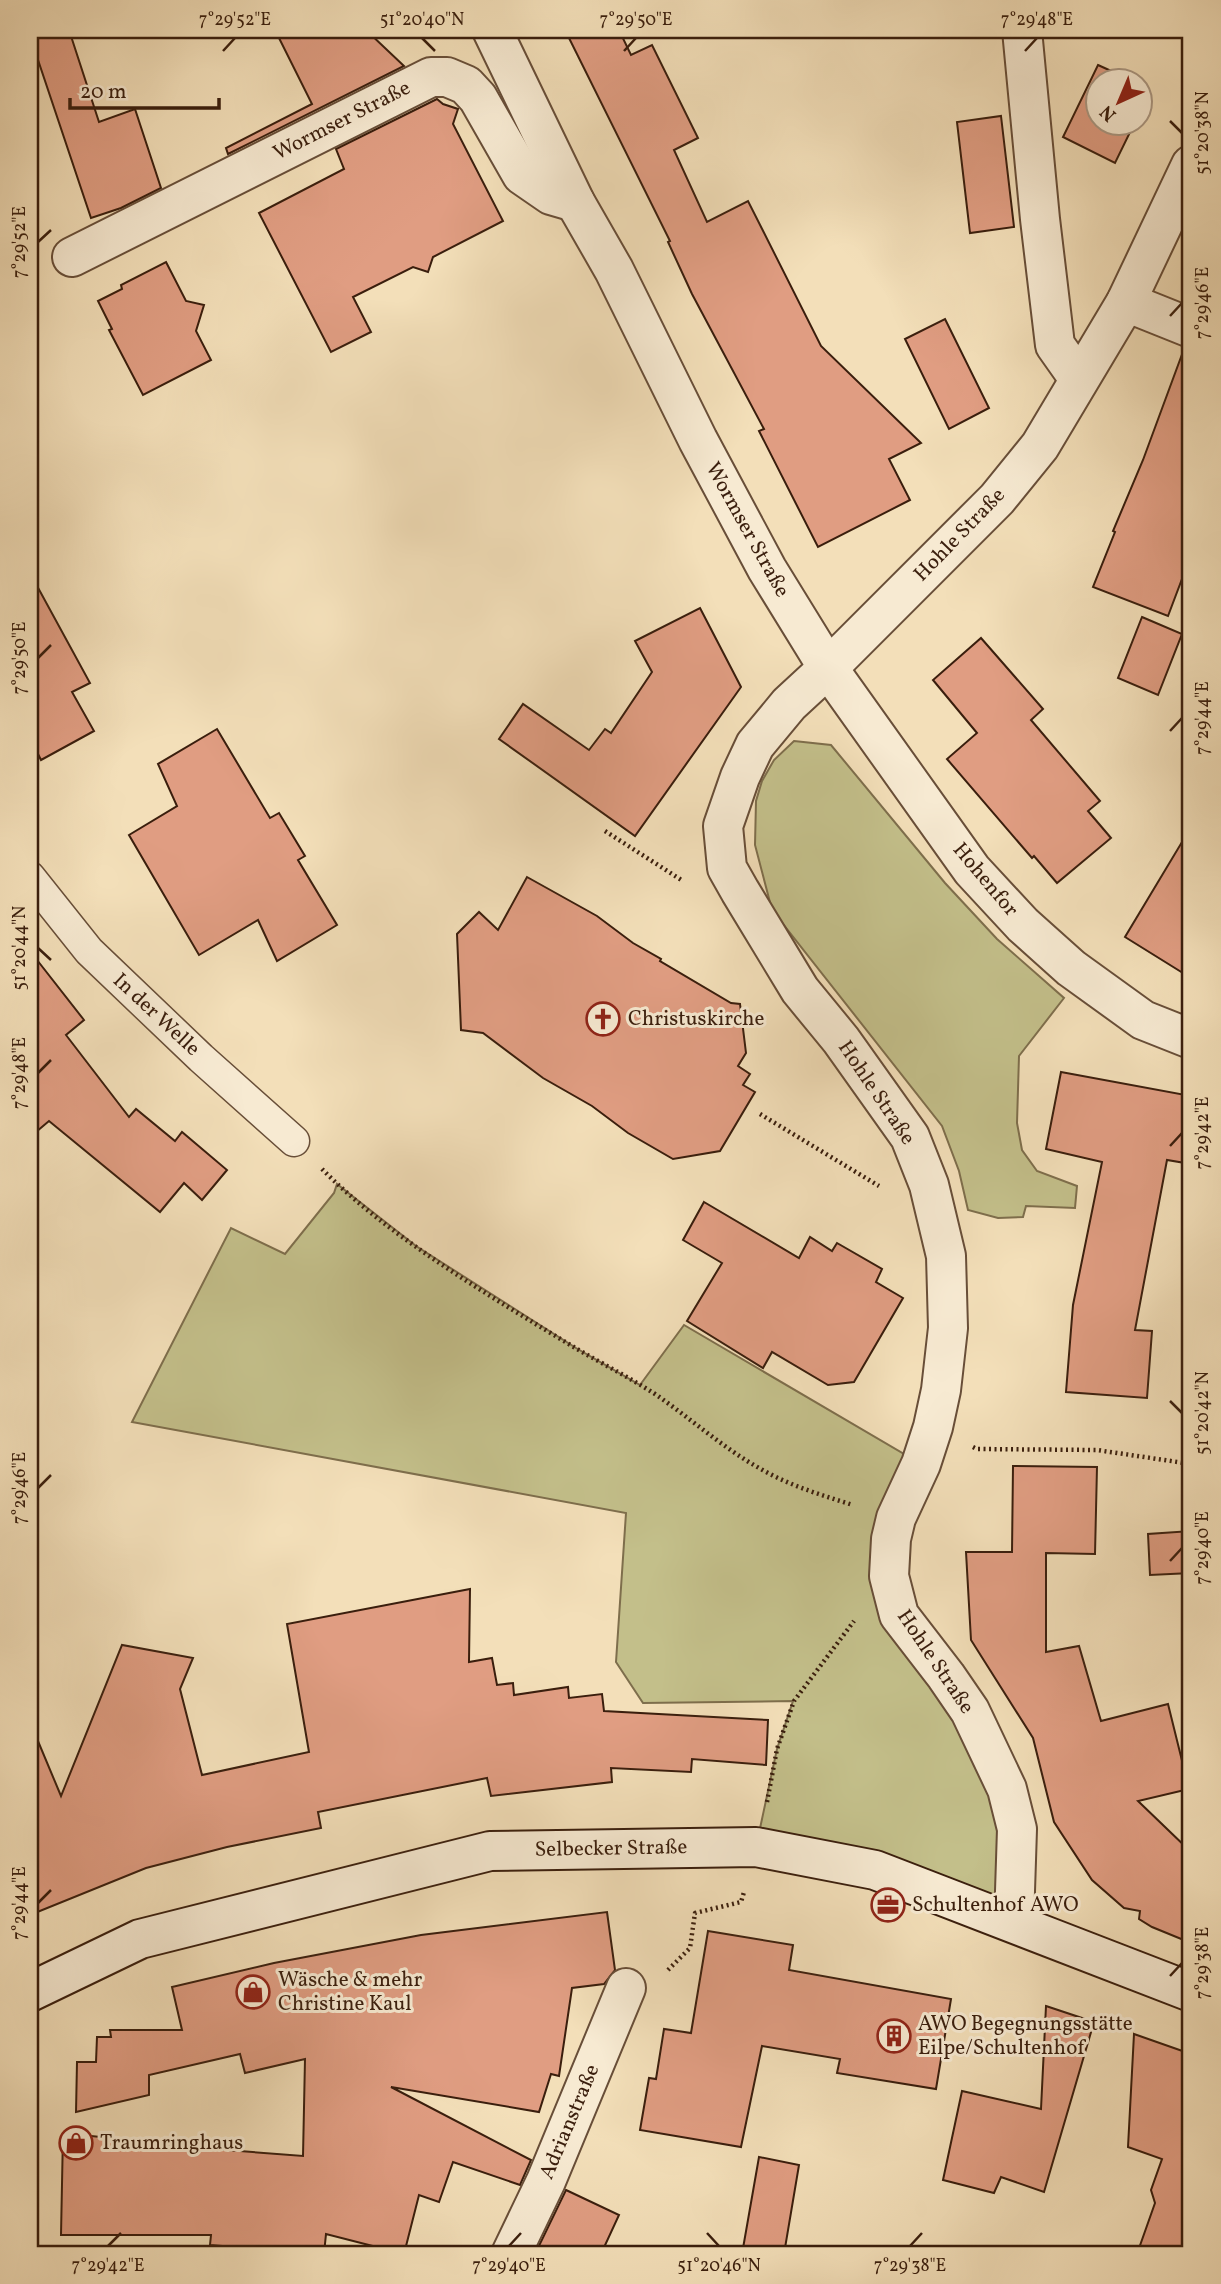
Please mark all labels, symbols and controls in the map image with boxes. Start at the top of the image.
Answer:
text: 7°29'52"E [199,8,271,33]
text: 51°20'40"N [380,8,464,33]
text: 7°29'50"E [599,8,673,33]
text: 7°29'48"E [1001,8,1073,33]
scale bar [70,66,219,110]
north arrow [1084,66,1154,136]
street label: Wormser Straße [268,74,416,168]
text: 20 m [80,78,126,107]
text: 51°20'38"N [1191,91,1216,175]
text: N [1094,99,1123,127]
text: 7°29'52"E [8,206,33,278]
text: 7°29'46"E [1191,267,1216,339]
street label: Wormser Straße [698,457,796,603]
street label: Hohle Straße [908,482,1012,588]
text: 7°29'50"E [8,621,33,695]
text: 7°29'44"E [1191,681,1216,755]
street label: Hohenfor [945,837,1025,924]
text: 51°20'44"N [8,906,33,990]
street label: In der Welle [106,967,206,1063]
church icon: Christuskirche [584,1000,622,1038]
place label: Christuskirche [628,1005,764,1034]
street label: Hohle Straße [830,1035,922,1151]
text: 7°29'48"E [8,1037,33,1109]
text: 7°29'42"E [1191,1096,1216,1169]
text: 51°20'42"N [1191,1371,1216,1455]
text: 7°29'46"E [8,1452,33,1524]
text: 7°29'40"E [1191,1511,1216,1585]
street label: Hohle Straße [889,1604,981,1720]
street label: Selbecker Straße [534,1833,688,1865]
text: 7°29'44"E [8,1866,33,1940]
office icon: Schultenhof AWO [869,1886,907,1924]
place label: Schultenhof AWO [912,1891,1079,1920]
text: 7°29'38"E [1191,1926,1216,1999]
place label: Wäsche & mehr Christine Kaul [278,1966,423,2019]
shop icon: Wäsche & mehr Christine Kaul [234,1973,272,2011]
place label: AWO Begegnungsstätte Eilpe/Schultenhof [918,2010,1133,2063]
building icon: AWO Begegnungsstätte Eilpe/Schultenhof [875,2017,913,2055]
street label: Adrianstraße [533,2060,607,2184]
shop icon: Traumringhaus [57,2124,95,2162]
place label: Traumringhaus [100,2129,243,2158]
text: 7°29'42"E [72,2254,145,2279]
text: 7°29'40"E [472,2254,546,2279]
text: 51°20'46"N [677,2254,761,2279]
text: 7°29'38"E [874,2254,947,2279]

